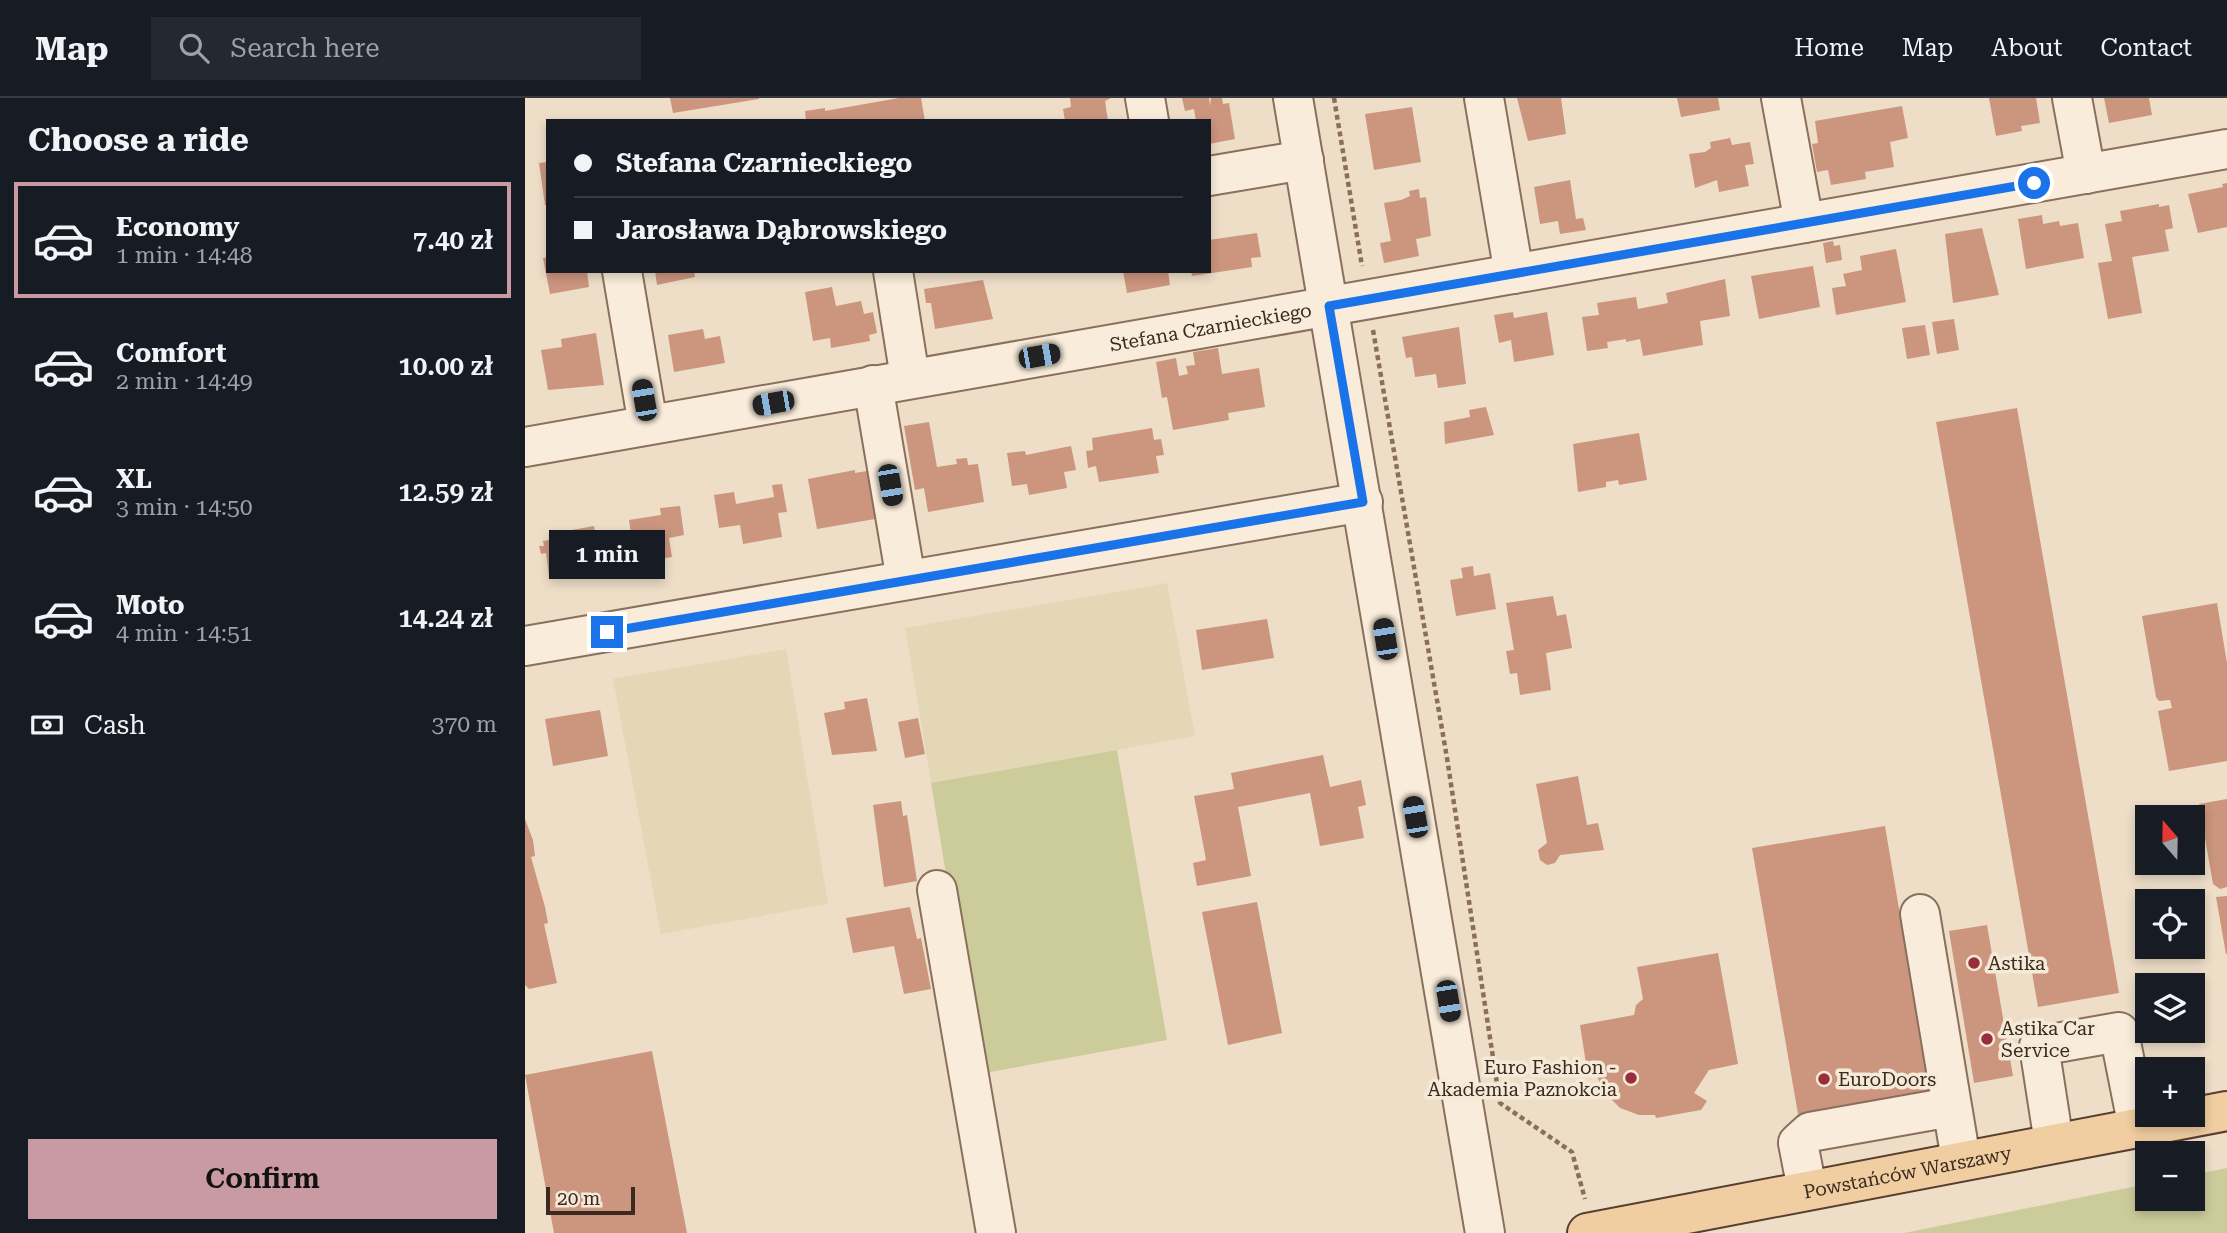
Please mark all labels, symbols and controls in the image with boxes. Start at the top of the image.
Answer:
search box [151,17,641,80]
text: Map [35,29,109,68]
icon: search [175,29,213,67]
text: Search here [231,33,380,63]
text: Home [1794,34,1864,62]
text: Map [1902,34,1953,62]
text: About [1991,34,2062,62]
text: Contact [2100,34,2192,62]
text: Choose a ride [28,121,249,159]
text: Stefana Czarnieckiego [616,148,912,178]
route start [2018,167,2050,199]
icon: car [32,209,95,272]
text: Economy [116,212,239,242]
text: Jarosława Dąbrowskiego [616,215,947,245]
text: 7.40 zł [413,225,493,255]
text: 1 min · 14:48 [116,242,253,269]
street label: Stefana Czarnieckiego [1108,298,1313,356]
icon: car [32,335,95,398]
text: Comfort [116,338,226,368]
car [1017,342,1062,370]
text: 10.00 zł [398,351,493,381]
text: 2 min · 14:49 [116,368,253,395]
car [631,377,658,423]
car [751,389,796,417]
icon: car [32,461,95,524]
car [877,462,904,508]
text: XL [116,464,152,494]
text: 12.59 zł [398,477,493,507]
text: 3 min · 14:50 [116,494,253,521]
callout: 1 min [549,531,665,580]
text: 1 min [575,541,639,568]
icon: car [32,587,95,650]
text: Moto [116,590,185,620]
text: 14.24 zł [398,603,493,633]
route end [591,616,623,648]
car [1372,617,1399,661]
text: 4 min · 14:51 [116,620,253,647]
icon: cash [28,706,66,744]
text: Cash [84,710,146,740]
text: 370 m [432,711,497,738]
car [1402,794,1429,840]
north arrow [2135,805,2205,875]
map controls [2135,805,2205,1211]
button: locate [2135,889,2205,959]
place label: Astika [1988,952,2046,975]
marker: Astika [1966,955,1982,971]
button: layers [2135,973,2205,1043]
car [1435,979,1462,1023]
place label: Astika Car Service [2001,1017,2095,1062]
marker: Astika Car Service [1979,1031,1995,1047]
place label: Euro Fashion - Akademia Paznokcia [1428,1056,1618,1101]
button: + [2135,1057,2205,1127]
place label: EuroDoors [1838,1068,1936,1091]
marker: Euro Fashion - Akademia Paznokcia [1623,1070,1639,1086]
marker: EuroDoors [1816,1071,1832,1087]
button: Confirm [28,1139,497,1219]
street label: Powstańców Warszawy [1801,1141,2014,1203]
button: − [2135,1141,2205,1211]
scale bar [546,1184,635,1216]
text: 20 m [557,1187,600,1210]

